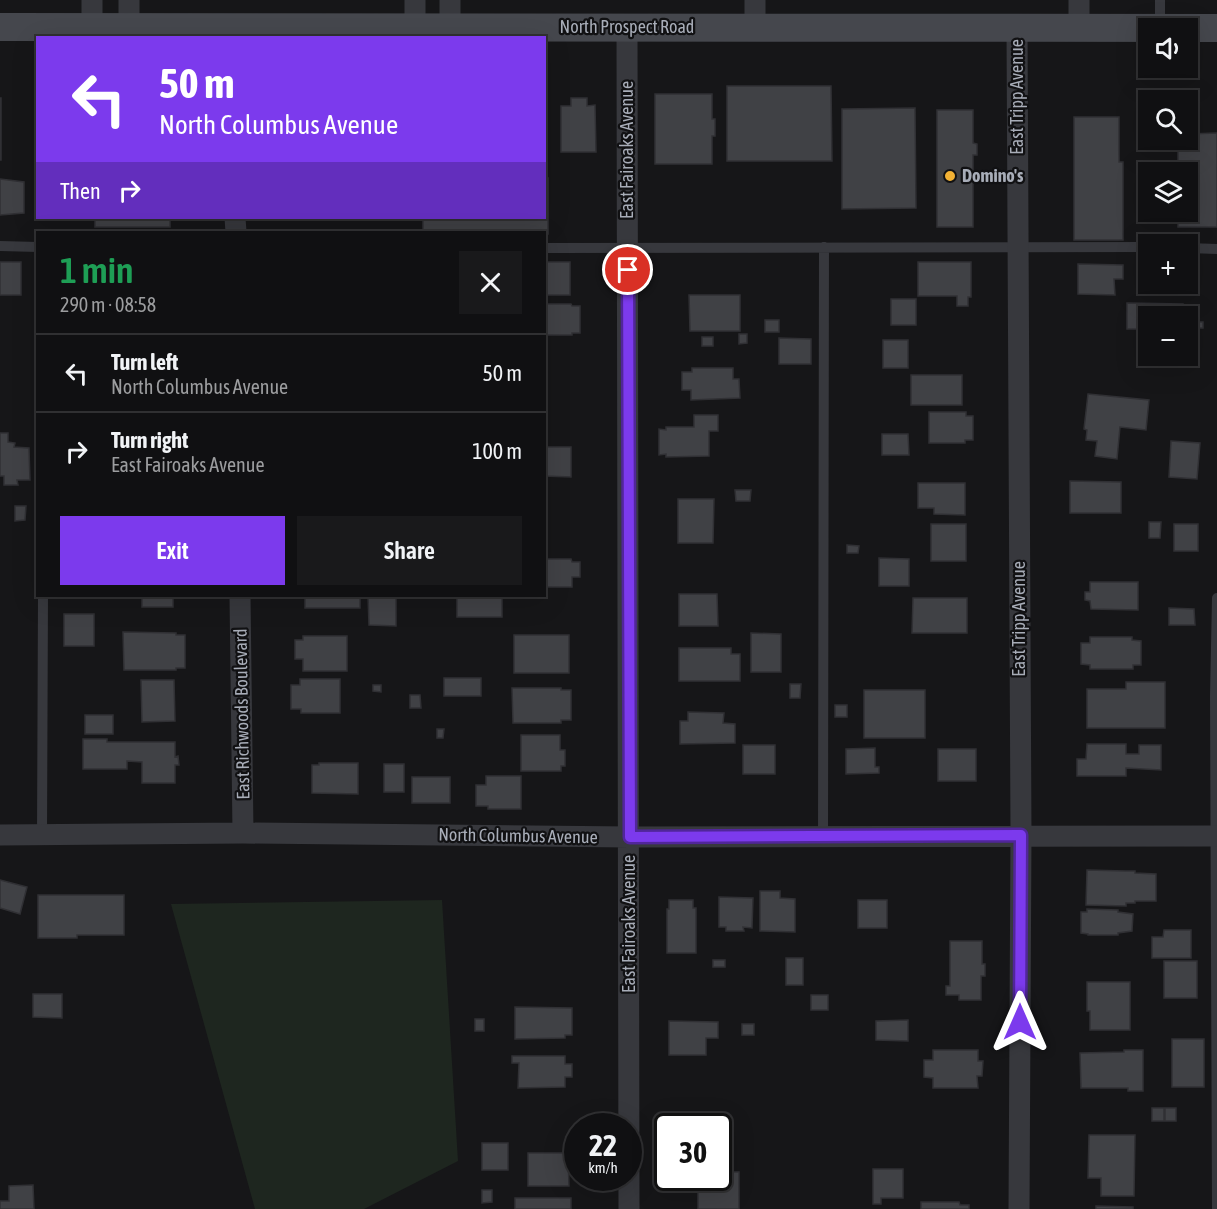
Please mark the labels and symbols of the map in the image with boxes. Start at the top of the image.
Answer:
street label: North Prospect Road [560,16,694,37]
street label: East Tripp Avenue [1006,39,1027,155]
street label: East Fairoaks Avenue [616,81,637,219]
place label: Domino's [962,165,1024,186]
marker: Domino's [943,169,957,183]
pin [602,244,653,295]
street label: East Tripp Avenue [1008,561,1029,677]
street label: East Richwoods Boulevard [230,628,253,800]
street label: North Columbus Avenue [438,824,598,847]
street label: East Fairoaks Avenue [618,855,639,993]
position arrow [988,990,1052,1054]
speed limit sign: 30 [654,1113,732,1191]

